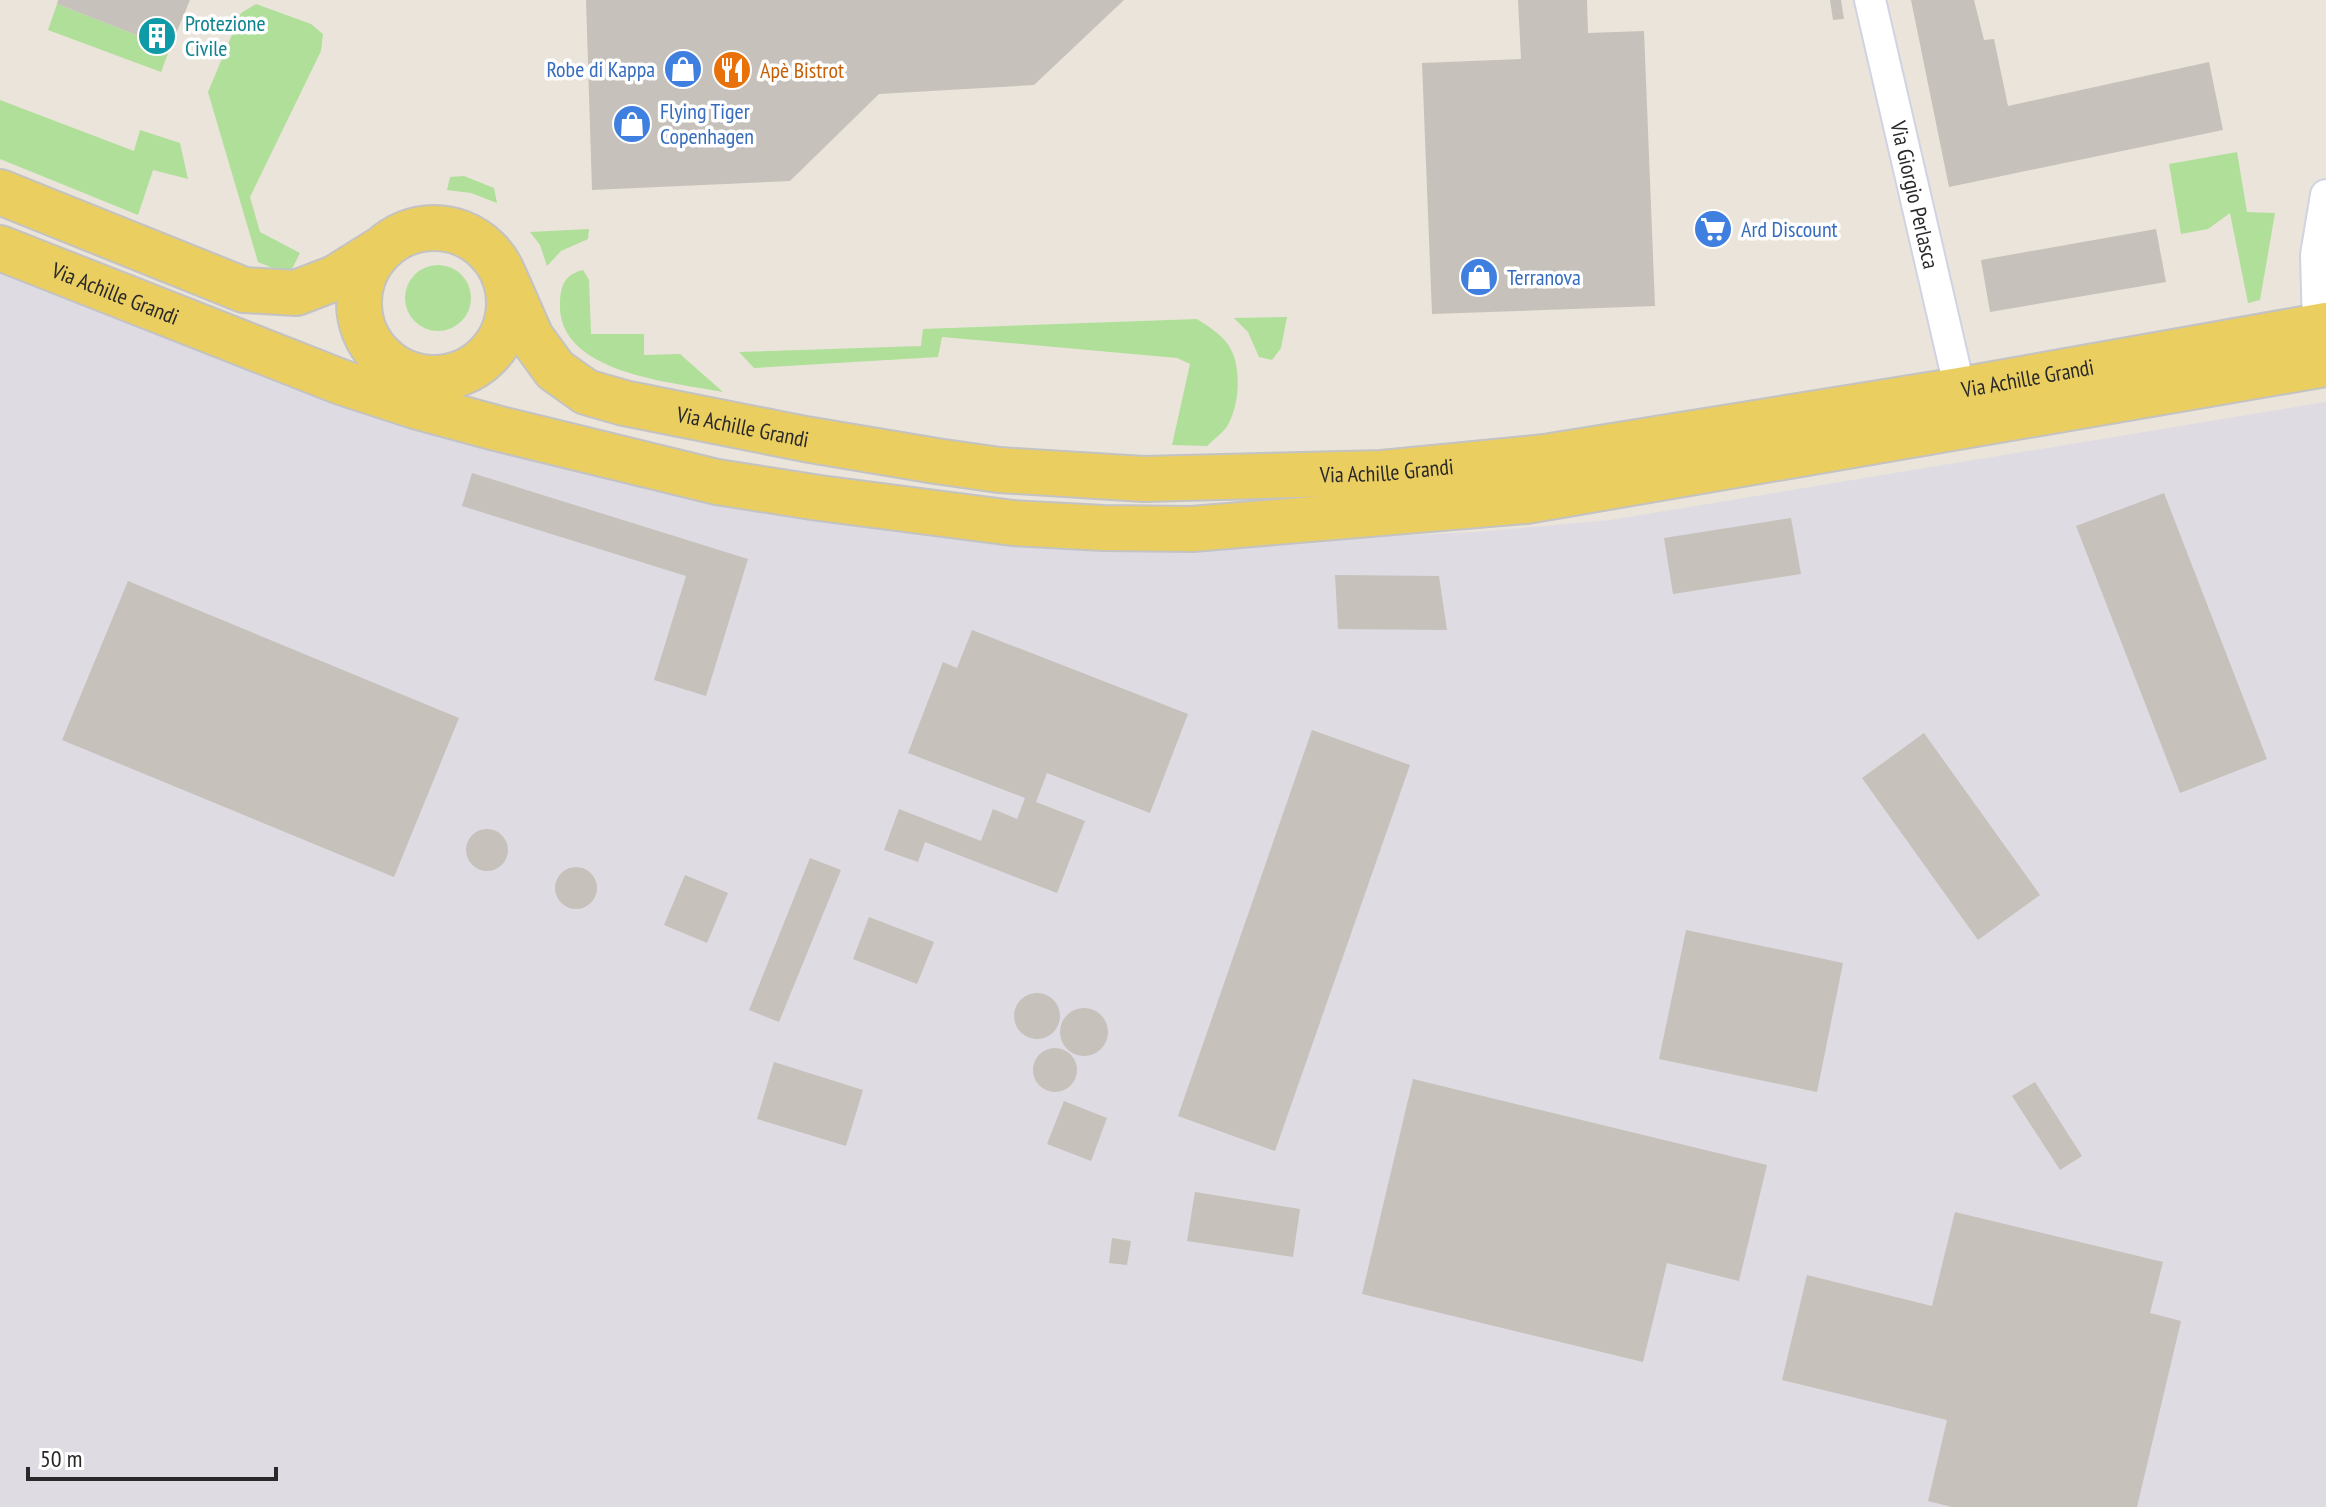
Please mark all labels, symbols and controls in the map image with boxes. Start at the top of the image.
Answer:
place label: Protezione Civile [185,9,266,62]
building icon: Protezione Civile [136,15,178,57]
shop icon: Robe di Kappa [662,48,704,90]
restaurant icon: Apè Bistrot [711,49,753,91]
place label: Robe di Kappa [546,55,655,83]
place label: Apè Bistrot [760,56,844,84]
place label: Flying Tiger Copenhagen [660,97,754,150]
shop icon: Flying Tiger Copenhagen [611,103,653,145]
street label: Via Giorgio Perlasca [1884,117,1946,271]
supermarket icon: Ard Discount [1692,208,1734,250]
place label: Ard Discount [1741,215,1838,243]
street label: Via Achille Grandi [47,255,183,331]
shop icon: Terranova [1458,256,1500,298]
place label: Terranova [1507,263,1581,291]
street label: Via Achille Grandi [1958,352,2096,404]
street label: Via Achille Grandi [673,400,811,453]
street label: Via Achille Grandi [1318,452,1455,489]
scale bar [28,1431,276,1481]
text: 50 m [40,1443,82,1474]

